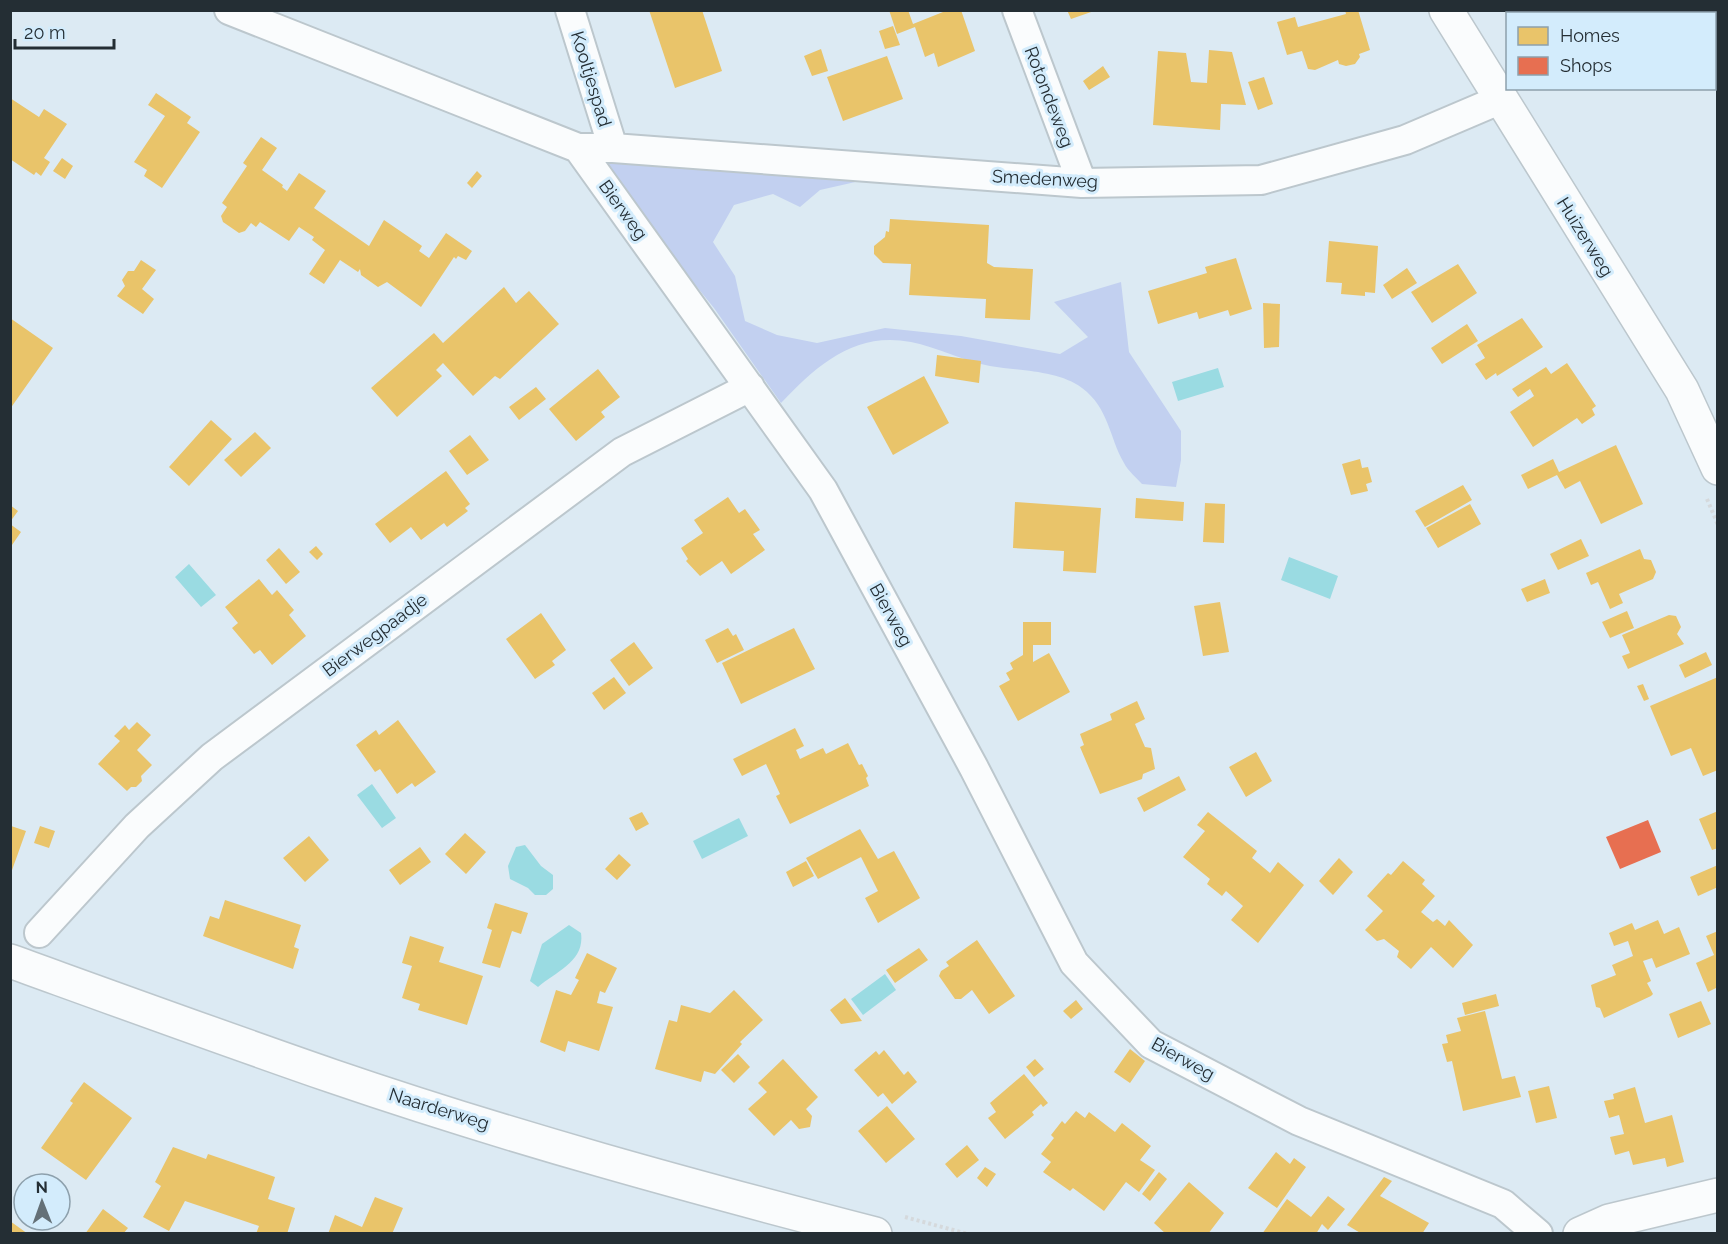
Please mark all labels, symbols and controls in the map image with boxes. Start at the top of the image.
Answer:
scale bar [15,12,114,50]
legend [1506,12,1716,90]
text: 20 m [24,22,66,43]
text: Homes [1560,25,1620,46]
street label: Kooltjespad [567,29,616,129]
street label: Rotondeweg [1021,43,1078,150]
text: Shops [1560,55,1612,76]
street label: Smedenweg [992,165,1099,192]
street label: Bierweg [595,176,652,244]
street label: Huizerweg [1553,193,1618,280]
street label: Bierweg [866,580,917,650]
street label: Bierwegpaadje [318,588,431,681]
street label: Bierweg [1148,1033,1218,1084]
street label: Naarderweg [387,1083,492,1134]
north arrow [12,1172,72,1232]
text: N [35,1178,48,1197]

